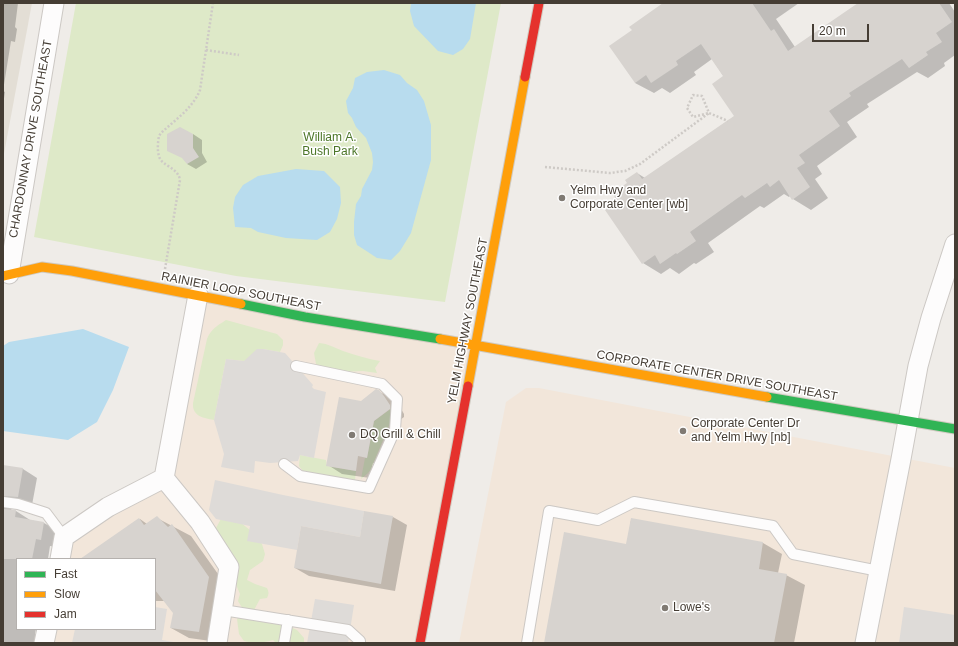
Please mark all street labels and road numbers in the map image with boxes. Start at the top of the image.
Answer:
street label: CHARDONNAY DRIVE SOUTHEAST [6,39,56,239]
street label: YELM HIGHWAY SOUTHEAST [445,237,491,405]
street label: RAINIER LOOP SOUTHEAST [160,269,322,315]
street label: CORPORATE CENTER DRIVE SOUTHEAST [595,348,839,404]

